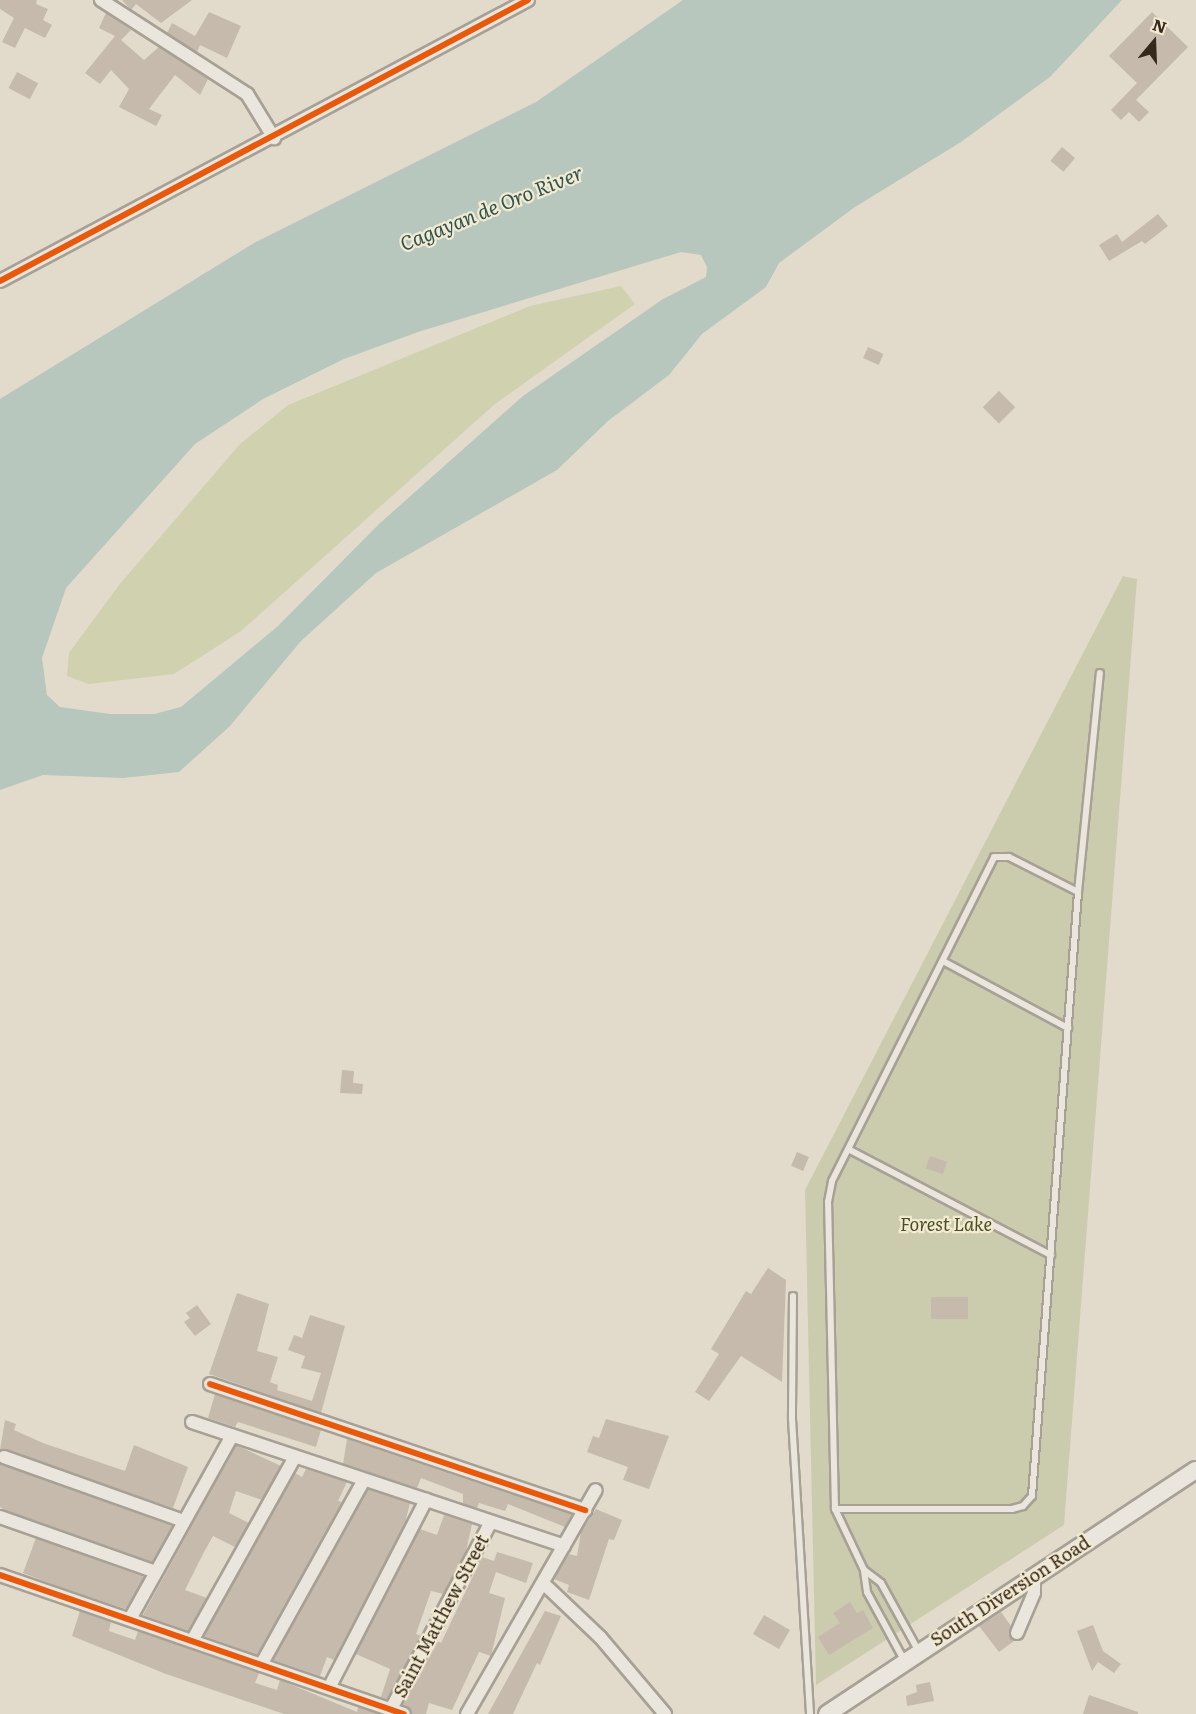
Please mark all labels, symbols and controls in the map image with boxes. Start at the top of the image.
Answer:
text: N [1150,11,1170,39]
north arrow [1124,12,1184,72]
water label: Cagayan de Oro River [396,159,586,255]
park label: Forest Lake [900,1213,992,1235]
street label: Saint Matthew Street [389,1531,493,1701]
street label: South Diversion Road [926,1531,1094,1651]

